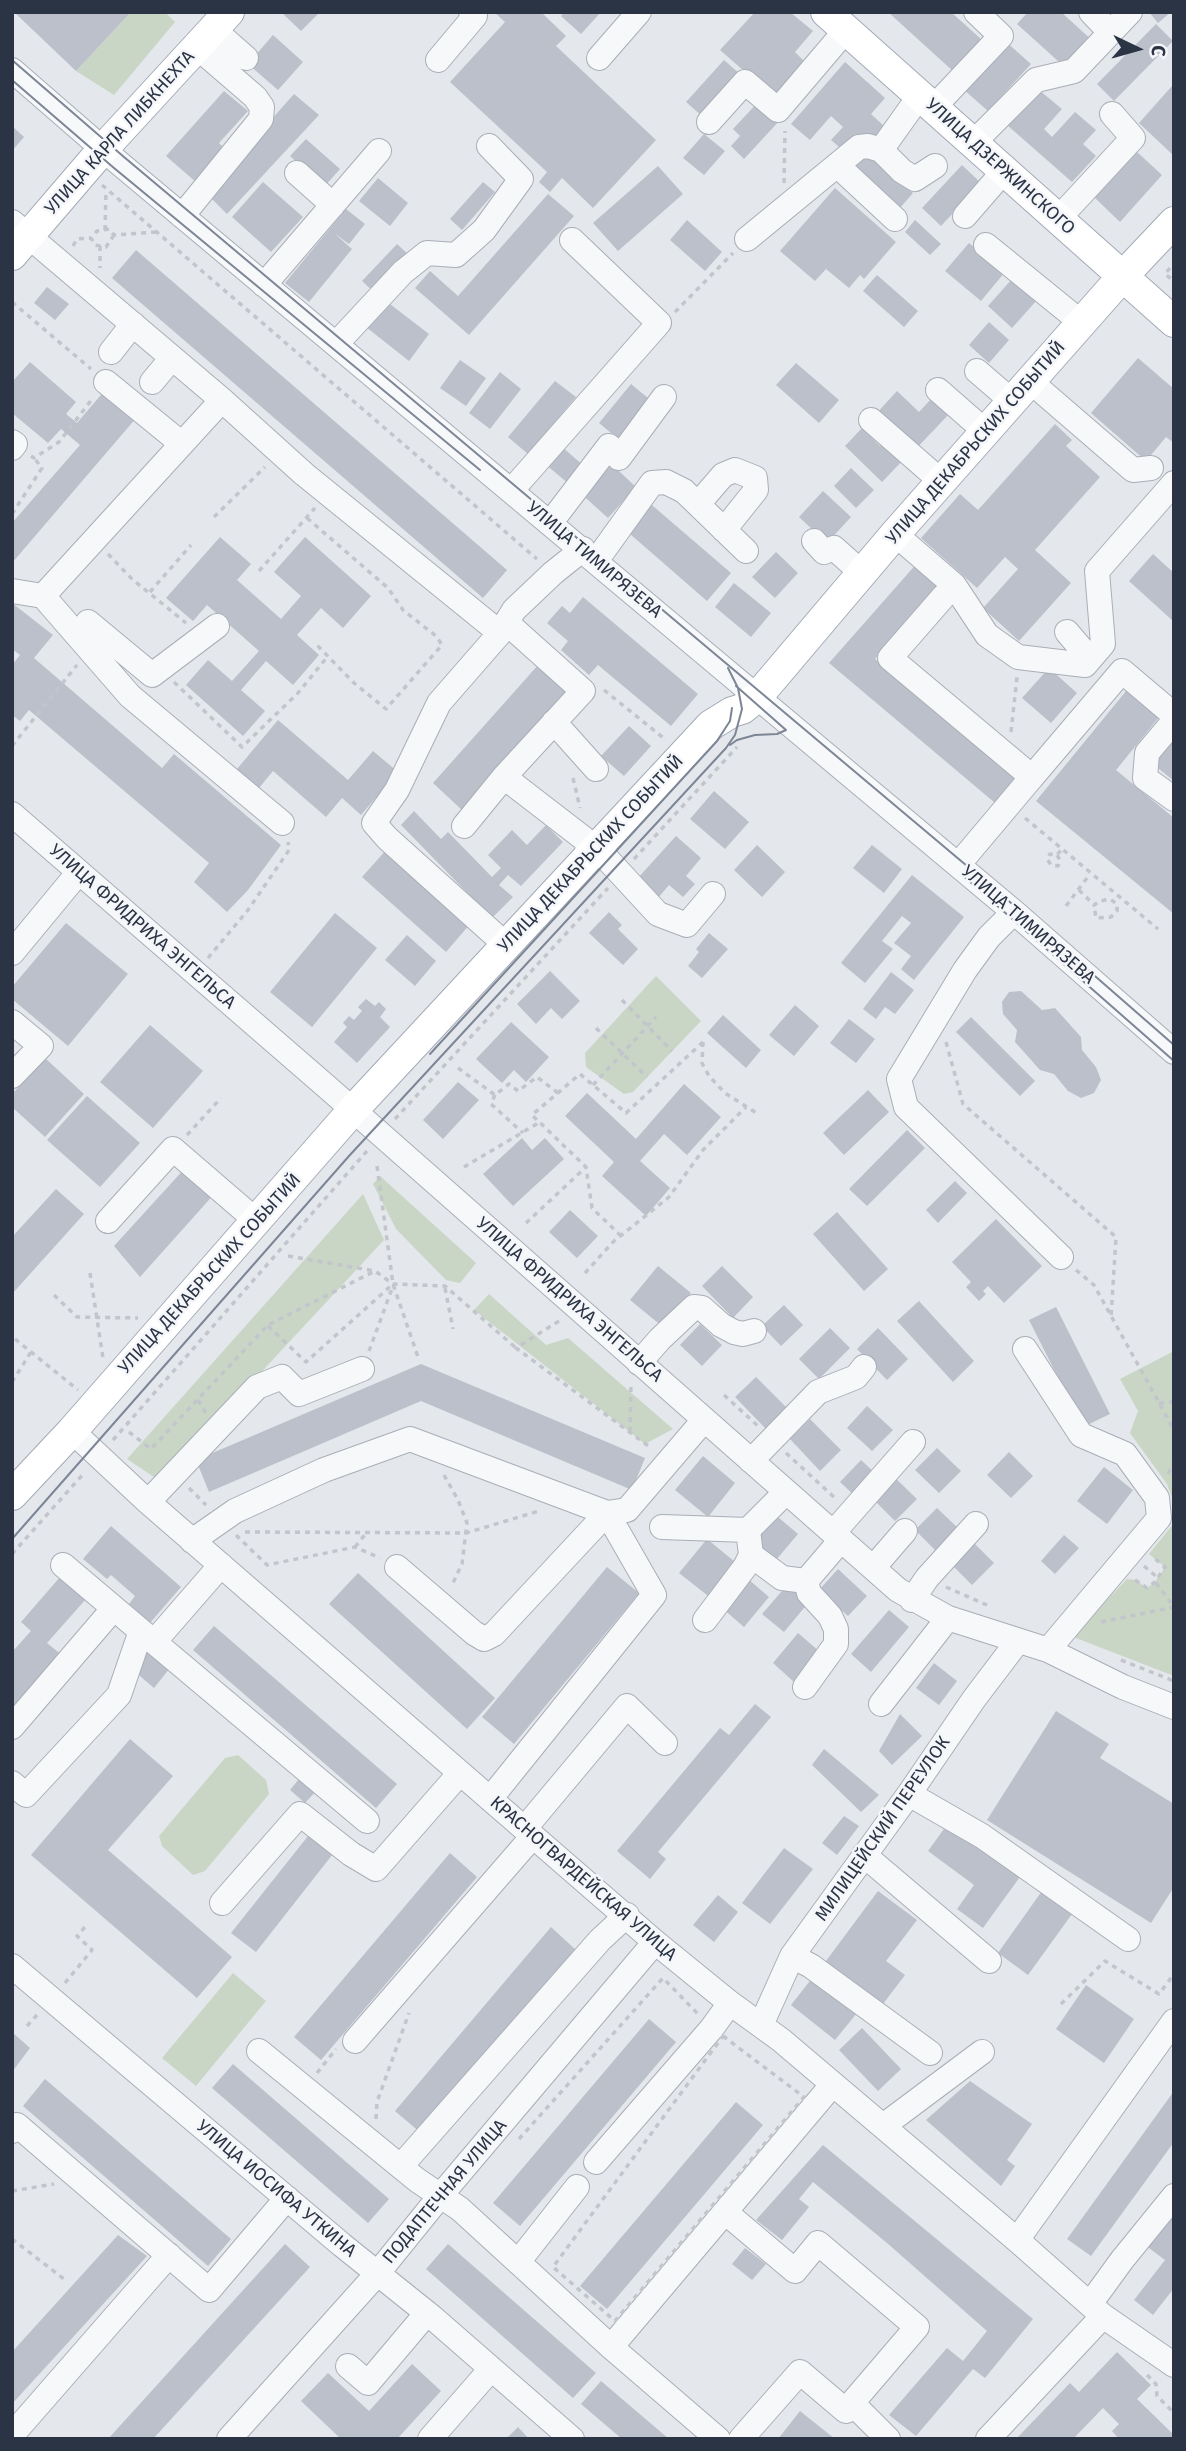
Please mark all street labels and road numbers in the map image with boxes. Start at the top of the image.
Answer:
street label: УЛИЦА КАРЛА ЛИБКНЕХТА [41,47,199,219]
street label: УЛИЦА ДЗЕРЖИНСКОГО [921,94,1079,240]
street label: УЛИЦА ДЕКАБРЬСКИХ СОБЫТИЙ [882,337,1070,549]
street label: УЛИЦА ТИМИРЯЗЕВА [522,497,666,623]
street label: УЛИЦА ДЕКАБРЬСКИХ СОБЫТИЙ [494,751,688,957]
street label: УЛИЦА ФРИДРИХА ЭНГЕЛЬСА [44,840,240,1014]
street label: УЛИЦА ТИМИРЯЗЕВА [957,861,1099,989]
street label: УЛИЦА ДЕКАБРЬСКИХ СОБЫТИЙ [114,1169,306,1379]
street label: УЛИЦА ФРИДРИХА ЭНГЕЛЬСА [471,1213,667,1387]
street label: МИЛИЦЕЙСКИЙ ПЕРЕУЛОК [811,1733,955,1925]
street label: КРАСНОГВАРДЕЙСКАЯ УЛИЦА [485,1792,681,1966]
street label: ПОДАПТЕЧНАЯ УЛИЦА [378,2115,512,2269]
street label: УЛИЦА ИОСИФА УТКИНА [192,2116,360,2262]

